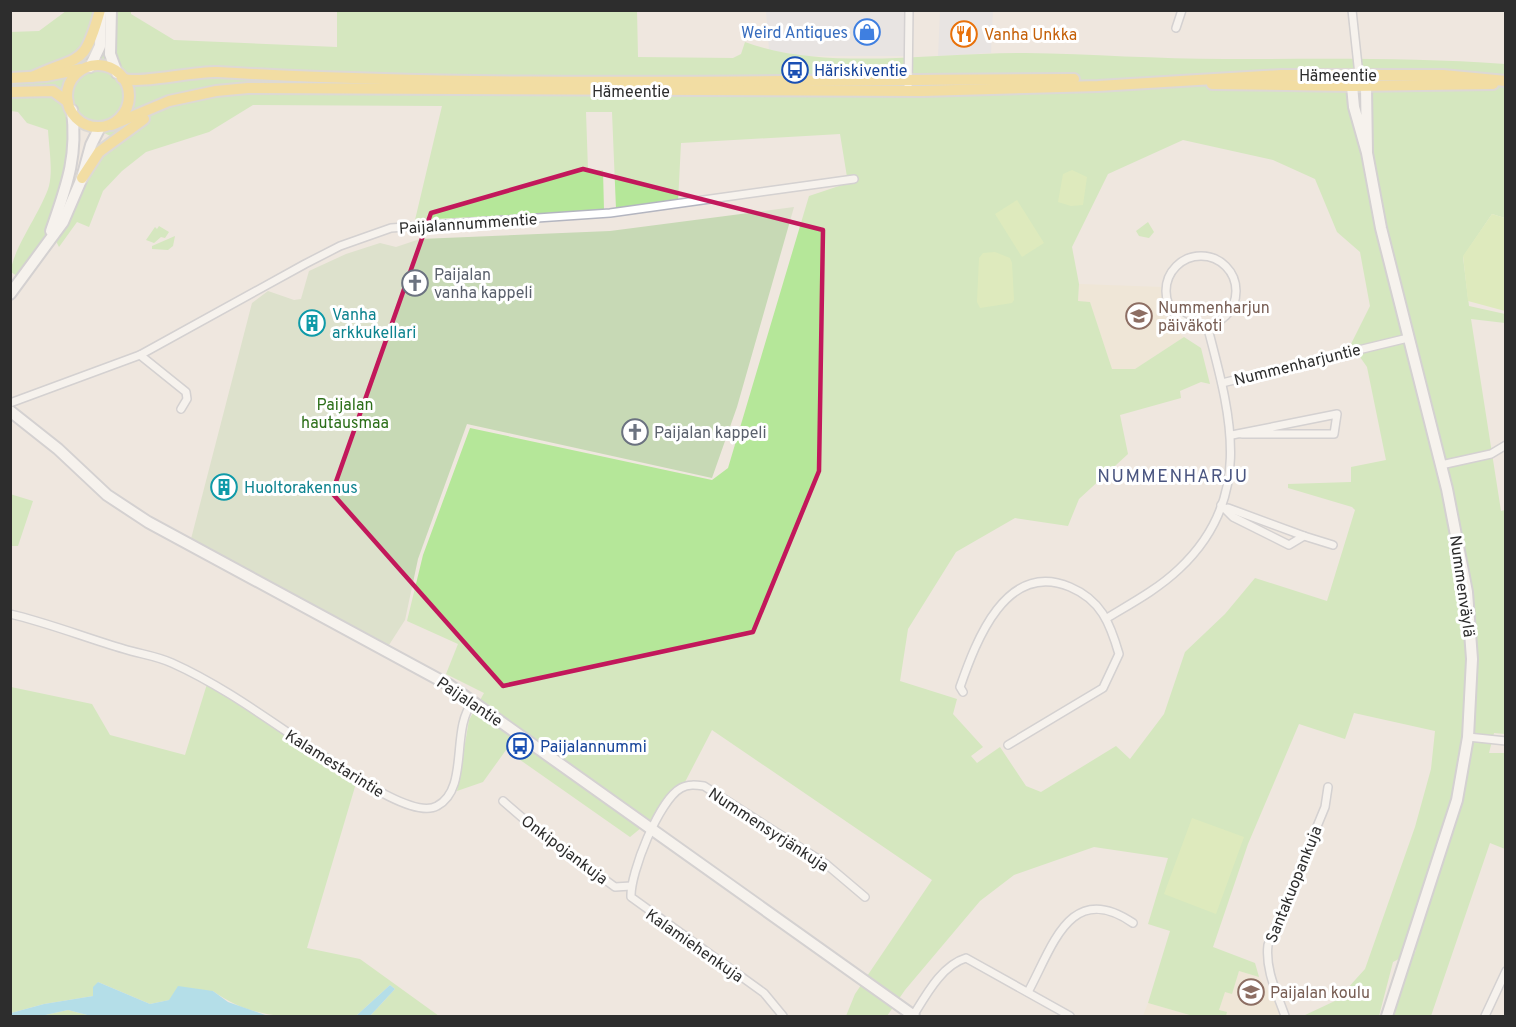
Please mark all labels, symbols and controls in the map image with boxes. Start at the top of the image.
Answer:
shop icon: Weird Antiques [852,17,882,47]
restaurant icon: Vanha Unkka [949,19,979,49]
place label: Weird Antiques [741,24,848,44]
place label: Vanha Unkka [984,26,1077,46]
bus stop icon: Häriskiventie [780,55,810,85]
place label: Häriskiventie [814,62,907,82]
street label: Hämeentie [1299,67,1377,87]
street label: Hämeentie [592,83,670,103]
street label: Paijalannummentie [398,210,538,240]
place label: Paijalan vanha kappeli [434,266,533,304]
church icon: Paijalan vanha kappeli [400,268,430,298]
place label: Nummenharjun päiväkoti [1158,299,1270,337]
school or university icon: Nummenharjun päiväkoti [1124,301,1154,331]
place label: Vanha arkkukellari [332,306,416,344]
building icon: Vanha arkkukellari [297,308,327,338]
street label: Nummenharjuntie [1232,341,1363,391]
park label: Paijalan hautausmaa [301,396,389,434]
church icon: Paijalan kappeli [620,417,650,447]
place label: Paijalan kappeli [654,424,767,444]
district label: NUMMENHARJU [1097,466,1249,489]
building icon: Huoltorakennus [209,472,239,502]
place label: Huoltorakennus [244,479,358,499]
street label: Nummenväylä [1444,534,1478,639]
street label: Paijalantie [432,673,506,732]
street label: Kalamestarintie [281,726,387,803]
bus stop icon: Paijalannummi [505,731,535,761]
place label: Paijalannummi [540,738,647,758]
street label: Nummensyrjänkuja [704,784,832,877]
street label: Onkipojankuja [516,811,611,890]
street label: Santakuopankuja [1262,823,1327,946]
street label: Kalamiehenkuja [641,905,747,988]
school or university icon: Paijalan koulu [1236,977,1266,1007]
place label: Paijalan koulu [1270,984,1370,1004]

